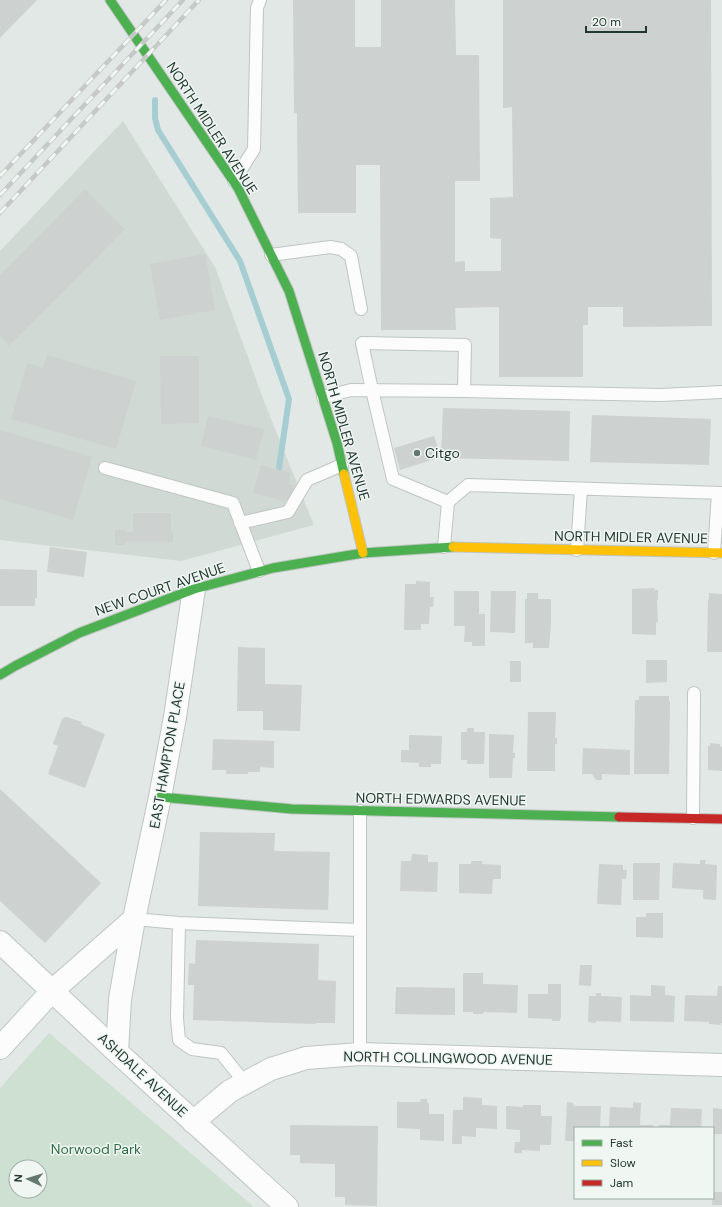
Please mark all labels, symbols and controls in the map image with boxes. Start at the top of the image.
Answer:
scale bar [586,8,646,34]
text: 20 m [592,14,621,30]
street label: NORTH MIDLER AVENUE [163,59,262,198]
street label: NORTH MIDLER AVENUE [314,350,374,503]
place label: Citgo [425,444,460,462]
marker: Citgo [412,448,422,458]
street label: NORTH MIDLER AVENUE [554,527,708,547]
street label: NEW COURT AVENUE [92,558,228,620]
street label: EAST HAMPTON PLACE [145,680,189,830]
street label: NORTH EDWARDS AVENUE [355,789,527,809]
street label: ASHDALE AVENUE [94,1029,192,1121]
street label: NORTH COLLINGWOOD AVENUE [343,1047,553,1069]
legend [574,1127,714,1199]
text: Fast [610,1135,633,1151]
park label: Norwood Park [51,1140,141,1158]
text: Slow [610,1155,636,1171]
north arrow [8,1159,48,1199]
text: N [11,1174,25,1183]
text: Jam [610,1175,633,1191]

